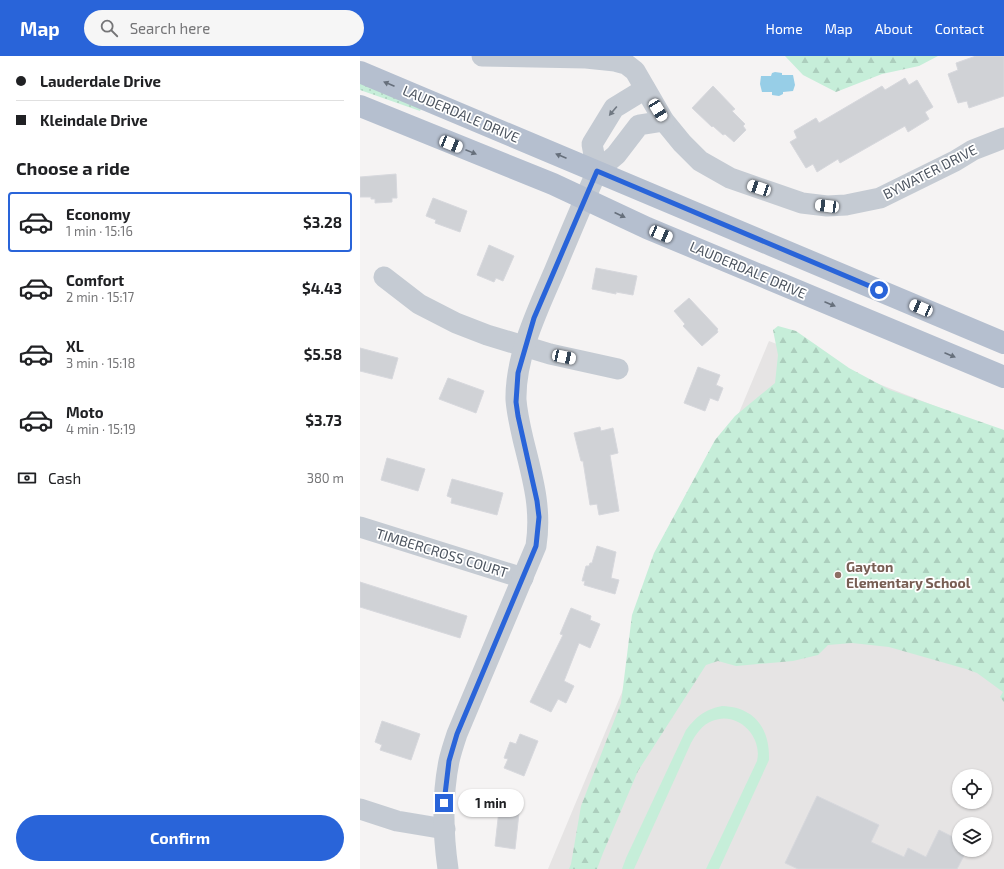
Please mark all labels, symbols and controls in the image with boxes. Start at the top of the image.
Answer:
search box [84,10,364,46]
text: Map [20,17,60,40]
icon: search [98,17,120,39]
text: Search here [130,19,210,37]
text: Home [766,20,803,37]
text: Map [825,20,853,37]
text: About [875,20,913,37]
text: Contact [935,20,984,37]
text: Lauderdale Drive [40,72,161,90]
one-way arrow [383,81,395,87]
street label: LAUDERDALE DRIVE [400,81,522,146]
car [647,97,669,123]
one-way arrow [609,105,618,116]
text: Kleindale Drive [40,111,148,129]
car [438,134,464,154]
street label: BYWATER DRIVE [880,141,980,203]
one-way arrow [466,149,478,155]
one-way arrow [555,153,566,159]
text: Choose a ride [16,157,130,179]
car [746,179,772,197]
car [814,199,840,213]
icon: car [18,204,54,240]
text: Economy [66,205,131,223]
one-way arrow [614,212,626,218]
text: $3.28 [303,213,342,231]
text: 1 min · 15:16 [66,223,133,239]
car [648,224,674,244]
street label: LAUDERDALE DRIVE [687,237,809,302]
icon: car [18,270,54,306]
text: Comfort [66,271,124,289]
text: $4.43 [302,279,342,297]
route start [870,281,888,299]
text: 2 min · 15:17 [66,289,134,305]
car [908,298,934,318]
one-way arrow [824,302,836,308]
icon: car [18,336,54,372]
text: XL [66,337,84,355]
text: $5.58 [304,345,342,363]
car [551,349,577,365]
one-way arrow [944,352,956,358]
text: 3 min · 15:18 [66,355,135,371]
icon: car [18,402,54,438]
text: Moto [66,403,104,421]
text: $3.73 [305,411,342,429]
text: 4 min · 15:19 [66,421,136,437]
icon: cash [16,467,38,489]
text: Cash [48,469,81,487]
text: 380 m [307,470,344,486]
street label: TIMBERCROSS COURT [374,524,510,581]
place label: Gayton Elementary School [846,558,971,591]
marker: Gayton Elementary School [833,570,843,580]
map controls [952,769,992,857]
button: locate [952,769,992,809]
callout: 1 min [458,789,524,817]
route end [435,794,453,812]
text: 1 min [475,795,507,811]
button: Confirm [16,815,344,861]
button: layers [952,817,992,857]

